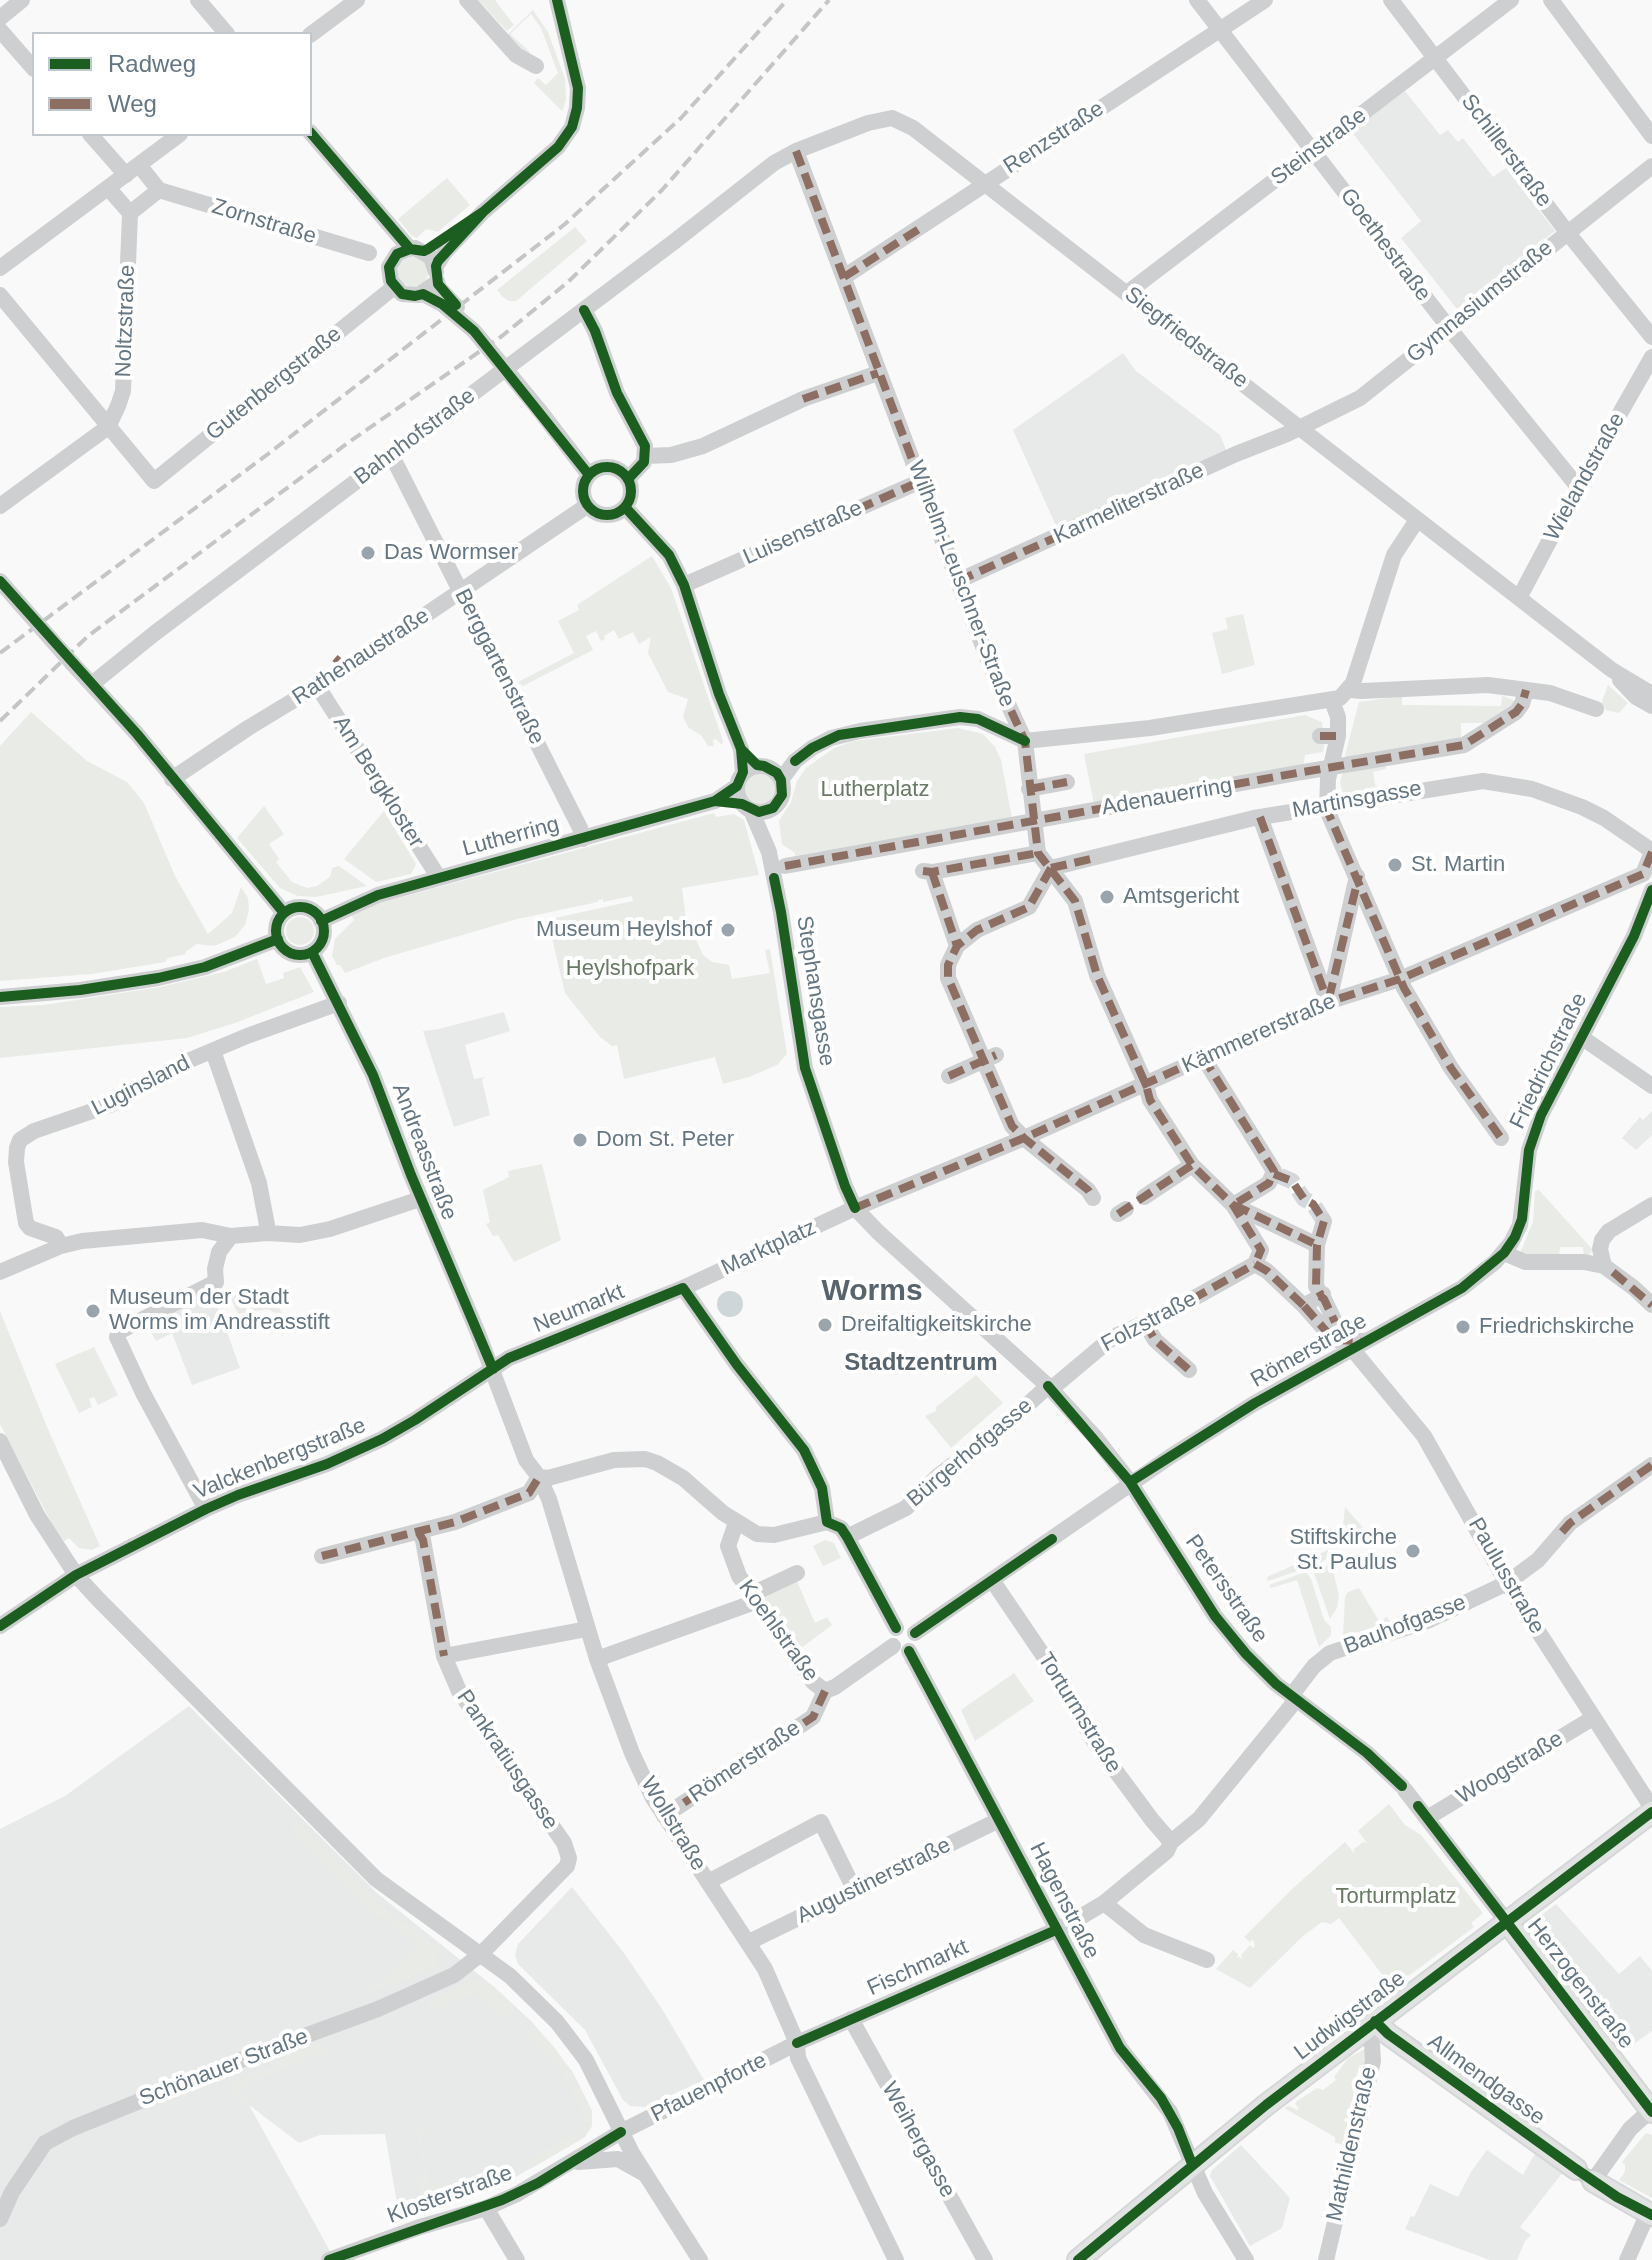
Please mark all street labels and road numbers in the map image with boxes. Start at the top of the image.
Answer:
street label: Schillerstraße [1455,89,1557,213]
street label: Renzstraße [999,96,1109,180]
street label: Steinstraße [1266,103,1372,191]
street label: Goethestraße [1334,183,1436,307]
street label: Zornstraße [209,194,319,250]
street label: Gymnasiumstraße [1402,235,1558,369]
street label: Noltzstraße [111,264,141,378]
street label: Siegfriedstraße [1119,282,1253,394]
street label: Gutenbergstraße [201,321,347,447]
street label: Bahnhofstraße [349,383,481,491]
street label: Wielandstraße [1539,409,1631,545]
street label: Wilhelm-Leuschner-Straße [902,457,1020,711]
street label: Karmeliterstraße [1050,458,1208,550]
street label: Luisenstraße [740,495,866,571]
street label: Berggartenstraße [448,585,550,749]
street label: Rathenaustraße [288,603,434,711]
street label: Am Bergkloster [327,711,429,853]
street label: Adenauerring [1100,773,1234,821]
street label: Martinsgasse [1290,776,1424,824]
street label: Lutherring [460,811,562,863]
street label: Stephansgasse [790,914,840,1068]
street label: Kämmererstraße [1178,988,1340,1080]
street label: Friedrichstraße [1505,989,1593,1133]
street label: Luginsland [88,1050,194,1122]
street label: Andreasstraße [386,1080,462,1224]
street label: Marktplatz [717,1215,821,1281]
street label: Neumarkt [530,1279,628,1339]
street label: Folzstraße [1097,1286,1201,1358]
street label: Römerstraße [1246,1308,1372,1394]
street label: Bürgerhofgasse [902,1393,1038,1513]
street label: Valckenbergstraße [190,1412,370,1506]
street label: Paulusstraße [1462,1513,1550,1639]
street label: Petersstraße [1179,1530,1273,1648]
street label: Koehlstraße [732,1575,824,1687]
street label: Bauhofgasse [1340,1590,1470,1660]
street label: Torturmstraße [1032,1648,1126,1778]
street label: Pankratiusgasse [451,1685,563,1835]
street label: Römerstraße [684,1715,806,1809]
street label: Woogstraße [1452,1726,1568,1810]
street label: Wollstraße [635,1772,711,1876]
street label: Augustinerstraße [793,1832,955,1930]
street label: Hagenstraße [1023,1838,1105,1964]
street label: Herzogenstraße [1521,1914,1639,2054]
street label: Fischmarkt [863,1934,973,2002]
street label: Ludwigstraße [1289,1966,1411,2066]
street label: Schönauer Straße [136,2024,312,2112]
street label: Allmendgasse [1422,2029,1550,2131]
street label: Pfauenpforte [647,2048,771,2128]
street label: Mathildenstraße [1321,2064,1383,2224]
street label: Weihergasse [875,2078,961,2202]
street label: Klosterstraße [384,2160,516,2230]

